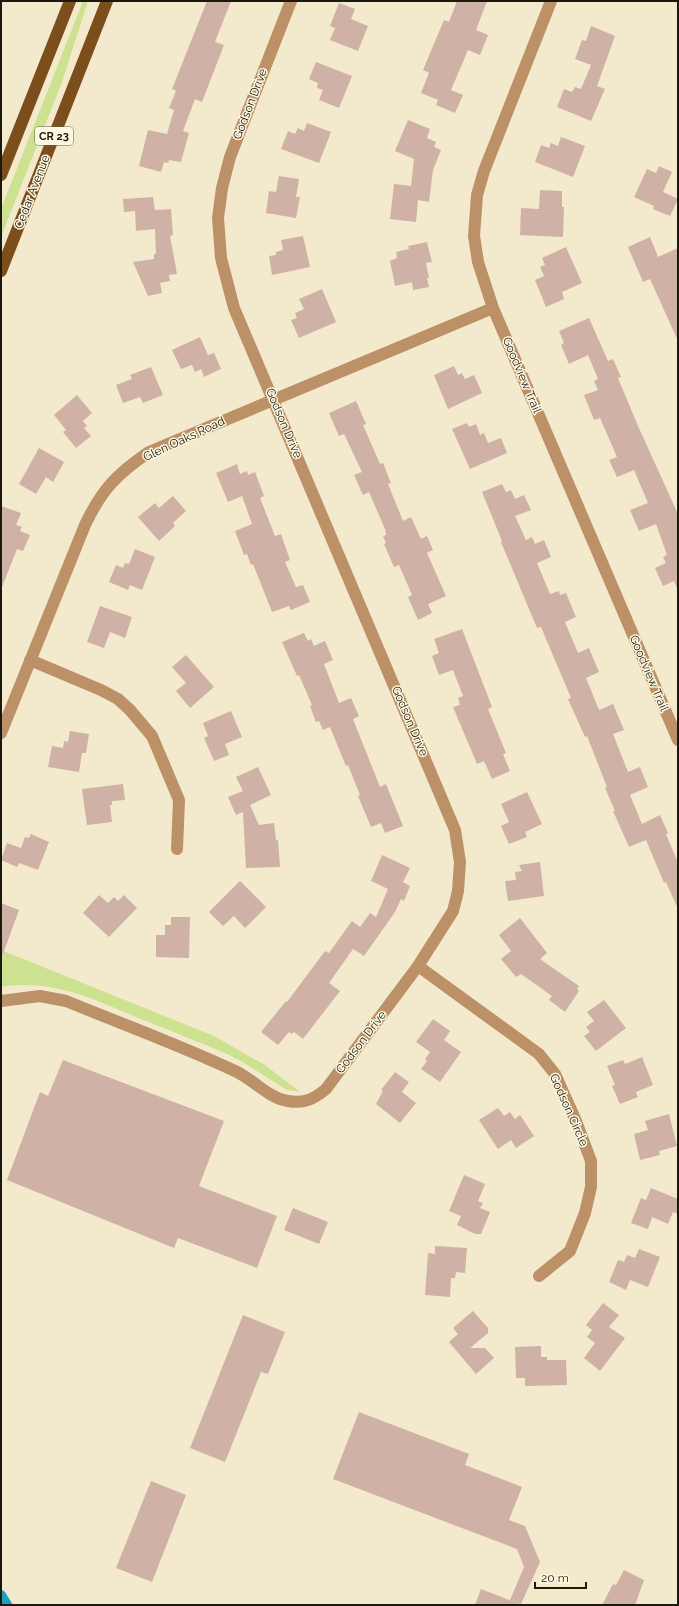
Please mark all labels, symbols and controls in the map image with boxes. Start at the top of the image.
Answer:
street label: Godson Drive [230,67,270,141]
road number: CR 23 [35,127,73,145]
street label: Cedar Avenue [11,153,53,231]
street label: Goodview Trail [500,335,545,416]
street label: Godson Drive [263,386,305,460]
street label: Glen Oaks Road [141,414,227,464]
street label: Goodview Trail [627,633,672,714]
street label: Godson Drive [389,684,431,758]
street label: Godson Drive [333,1008,389,1076]
street label: Godson Circle [547,1072,591,1148]
scale bar [535,1564,586,1590]
text: 20 m [541,1571,569,1585]

